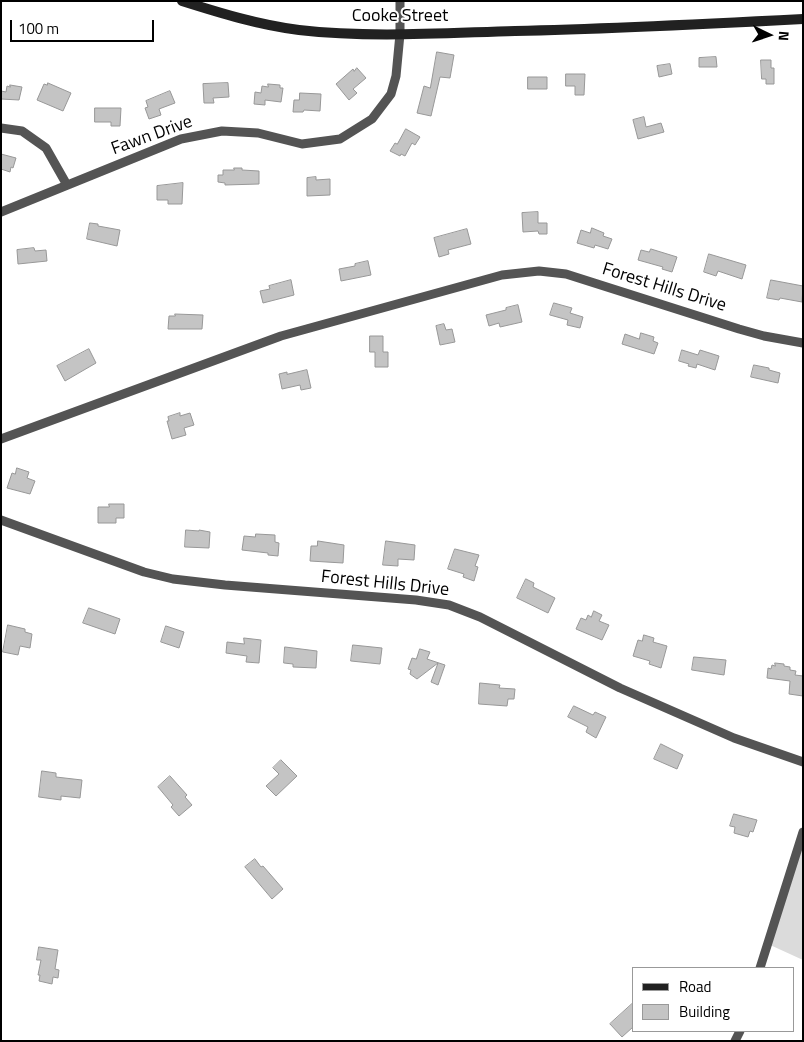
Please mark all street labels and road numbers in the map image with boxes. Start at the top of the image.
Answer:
street label: Cooke Street [352,6,448,28]
street label: Fawn Drive [109,111,195,161]
street label: Forest Hills Drive [599,259,729,317]
street label: Forest Hills Drive [320,567,450,601]

